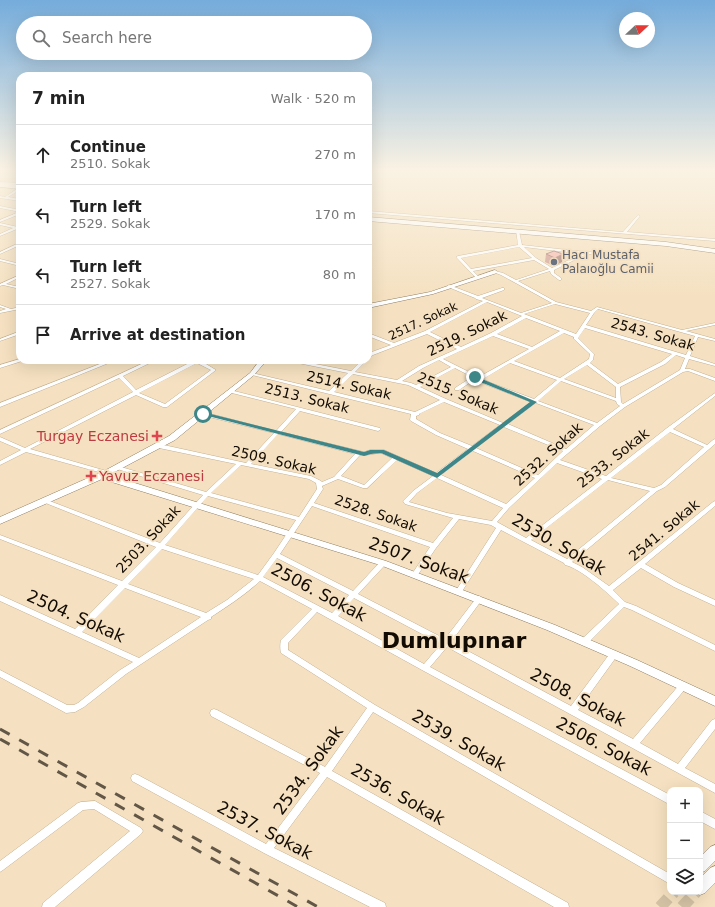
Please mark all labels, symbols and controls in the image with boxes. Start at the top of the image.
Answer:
north arrow [619,12,655,48]
search box [16,16,372,60]
icon: search [30,27,52,49]
text: Search here [62,29,152,47]
text: 7 min [32,88,85,108]
text: Walk · 520 m [271,91,356,106]
text: Continue [70,138,146,156]
icon: ahead [32,144,54,166]
text: 270 m [314,147,356,162]
text: 2510. Sokak [70,156,150,171]
text: Turn left [70,198,142,216]
icon: left [32,204,54,226]
text: 170 m [314,207,356,222]
text: 2529. Sokak [70,216,150,231]
place label: Hacı Mustafa Palaıoğlu Camii [562,248,654,276]
marker: Hacı Mustafa Palaıoğlu Camii [549,257,559,267]
text: Turn left [70,258,142,276]
icon: left [32,264,54,286]
text: 80 m [323,267,356,282]
text: 2527. Sokak [70,276,150,291]
street label: 2517. Sokak [386,299,460,343]
street label: 2519. Sokak [425,306,510,359]
street label: 2543. Sokak [609,314,698,354]
icon: arrive [32,324,54,346]
text: Arrive at destination [70,326,245,344]
street label: 2514. Sokak [305,367,394,403]
route end [466,368,484,386]
street label: 2515. Sokak [415,369,502,418]
street label: 2513. Sokak [263,380,352,416]
route start [194,405,212,423]
street label: 2532. Sokak [510,419,586,489]
street label: 2533. Sokak [574,425,653,491]
place label: Turgay Eczanesi [36,428,149,444]
marker: Turgay Eczanesi [152,431,162,441]
street label: 2509. Sokak [230,442,319,478]
place label: Yavuz Eczanesi [98,468,204,484]
marker: Yavuz Eczanesi [86,471,96,481]
street label: 2528. Sokak [332,491,420,535]
street label: 2541. Sokak [626,495,703,564]
street label: 2503. Sokak [113,501,184,576]
street label: 2530. Sokak [508,509,610,579]
street label: 2507. Sokak [366,533,472,587]
street label: 2506. Sokak [268,559,370,626]
street label: 2504. Sokak [24,585,128,647]
district label: Dumlupınar [382,628,526,653]
street label: 2508. Sokak [527,664,629,731]
street label: 2539. Sokak [408,705,510,775]
street label: 2506. Sokak [553,713,655,780]
street label: 2534. Sokak [269,721,347,818]
street label: 2536. Sokak [347,759,449,829]
map controls [667,787,703,895]
button: + [667,787,703,823]
street label: 2537. Sokak [214,797,316,864]
button: − [667,823,703,859]
button: layers [667,859,703,895]

